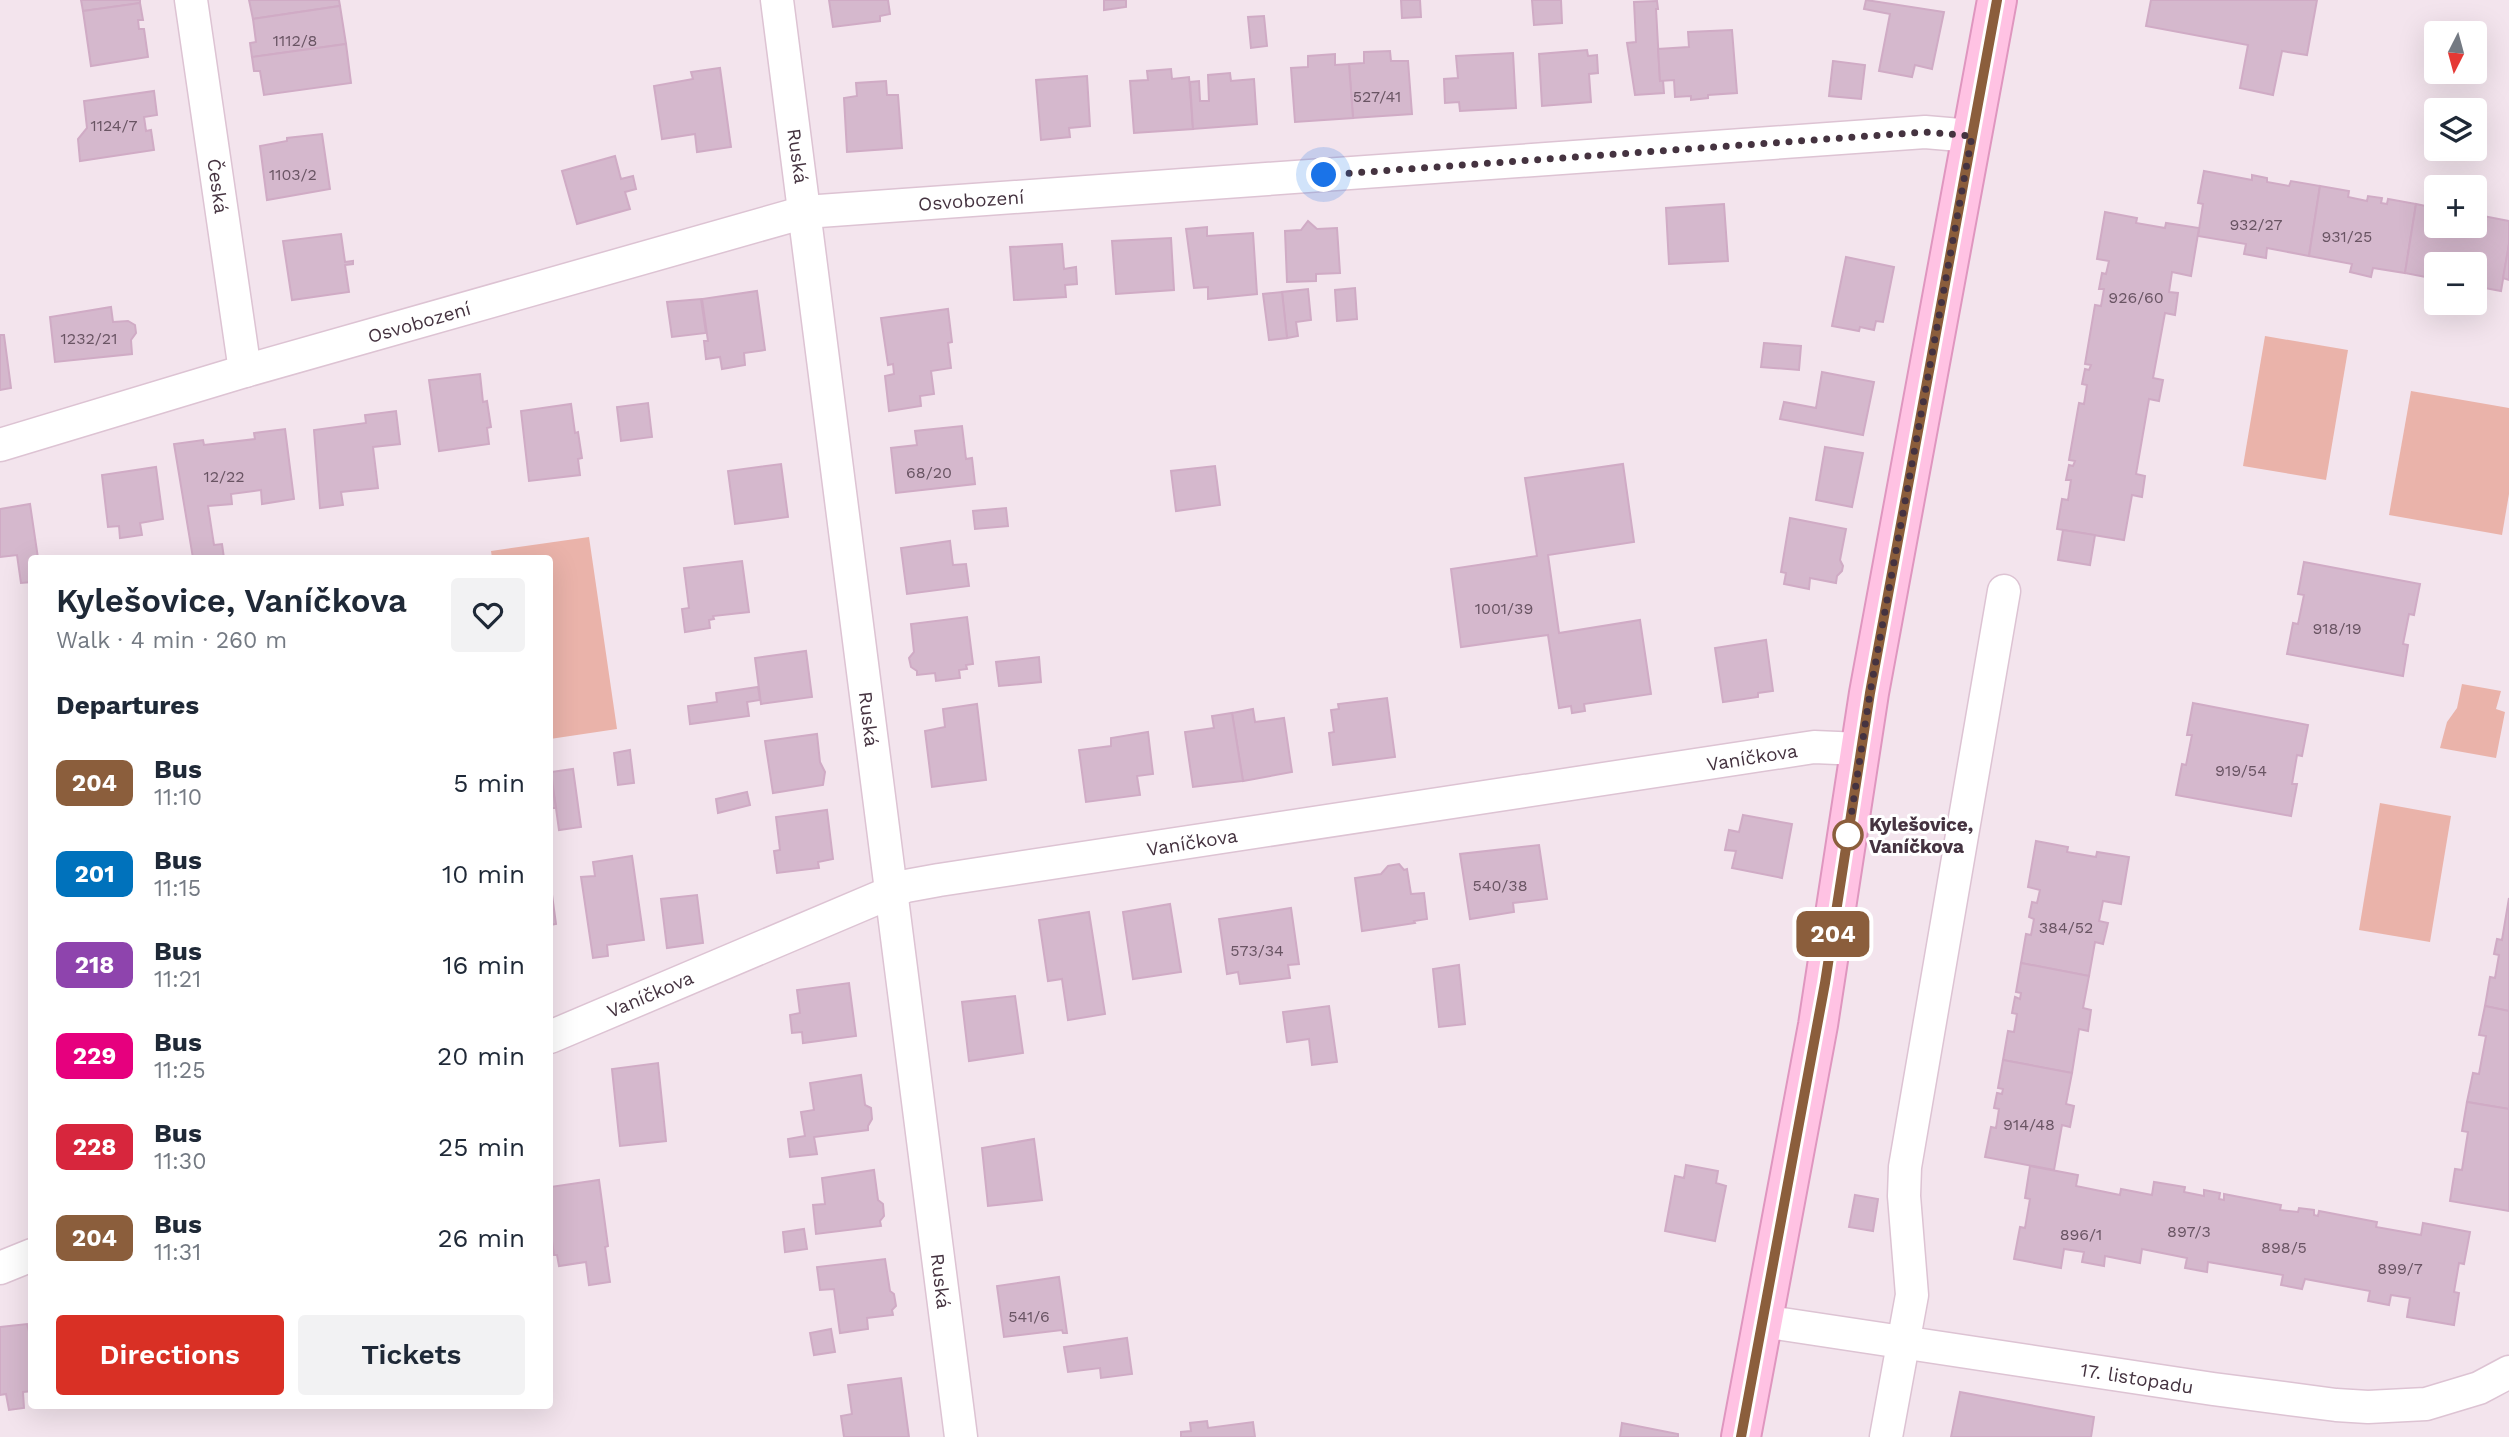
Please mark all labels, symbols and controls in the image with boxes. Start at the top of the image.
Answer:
north arrow [2424,21,2487,84]
map controls [2424,21,2487,315]
house number: 1112/8 [273,31,317,50]
house number: 527/41 [1353,87,1401,106]
button: layers [2424,98,2487,161]
house number: 1124/7 [90,116,138,135]
street label: Ruská [782,127,813,185]
street label: Česká [202,157,233,215]
your location [1306,157,1341,192]
house number: 1103/2 [269,165,317,184]
button: + [2424,175,2487,238]
street label: Osvobození [917,185,1025,216]
house number: 932/27 [2229,215,2283,234]
house number: 931/25 [2322,227,2372,246]
button: − [2424,252,2487,315]
house number: 926/60 [2108,288,2164,307]
street label: Osvobození [365,297,473,348]
house number: 1232/21 [61,329,117,348]
house number: 68/20 [906,463,952,482]
house number: 12/22 [203,467,245,486]
button: heart [451,578,525,652]
text: Kylešovice, Vaníčkova [56,581,407,620]
house number: 1001/39 [1475,599,1533,618]
house number: 918/19 [2312,619,2362,638]
text: Walk · 4 min · 260 m [56,627,287,654]
text: Departures [56,690,199,720]
street label: Ruská [854,690,883,748]
street label: Vaníčkova [1705,739,1799,776]
text: Bus [154,754,202,784]
house number: 919/54 [2215,761,2267,780]
text: 5 min [453,768,525,798]
text: 204 [72,769,117,797]
text: 11:10 [154,784,202,811]
place label: Kylešovice, Vaníčkova [1869,813,1973,858]
marker: Kylešovice, Vaníčkova [1833,820,1863,850]
street label: Vaníčkova [1145,824,1239,861]
text: Bus [154,845,202,875]
text: 10 min [442,859,525,889]
text: 201 [74,860,115,888]
text: 11:15 [154,875,201,902]
house number: 540/38 [1472,876,1528,895]
line badge: 204 [1793,911,1873,957]
house number: 384/52 [2039,918,2093,937]
text: 204 [1810,920,1856,948]
text: Bus [154,936,202,966]
house number: 573/34 [1230,941,1284,960]
text: 16 min [442,950,525,980]
text: 218 [75,951,114,979]
text: 11:21 [154,966,201,993]
street label: Vaníčkova [604,966,697,1023]
text: Bus [154,1027,202,1057]
text: 20 min [437,1041,525,1071]
text: 229 [73,1042,116,1070]
text: 11:25 [154,1057,206,1084]
house number: 914/48 [2003,1115,2055,1134]
text: Bus [154,1118,202,1148]
text: 25 min [438,1132,525,1162]
text: 228 [73,1133,116,1161]
text: 11:30 [154,1148,206,1175]
text: Bus [154,1209,202,1239]
house number: 897/3 [2167,1222,2211,1241]
text: 26 min [437,1223,525,1253]
text: 204 [72,1224,117,1252]
house number: 896/1 [2060,1225,2102,1244]
house number: 898/5 [2261,1238,2307,1257]
text: 11:31 [154,1239,201,1266]
street label: Ruská [926,1252,955,1310]
house number: 899/7 [2377,1259,2423,1278]
house number: 541/6 [1008,1307,1050,1326]
button: Directions [56,1315,284,1395]
button: Tickets [298,1315,525,1395]
street label: 17. listopadu [2079,1358,2195,1399]

